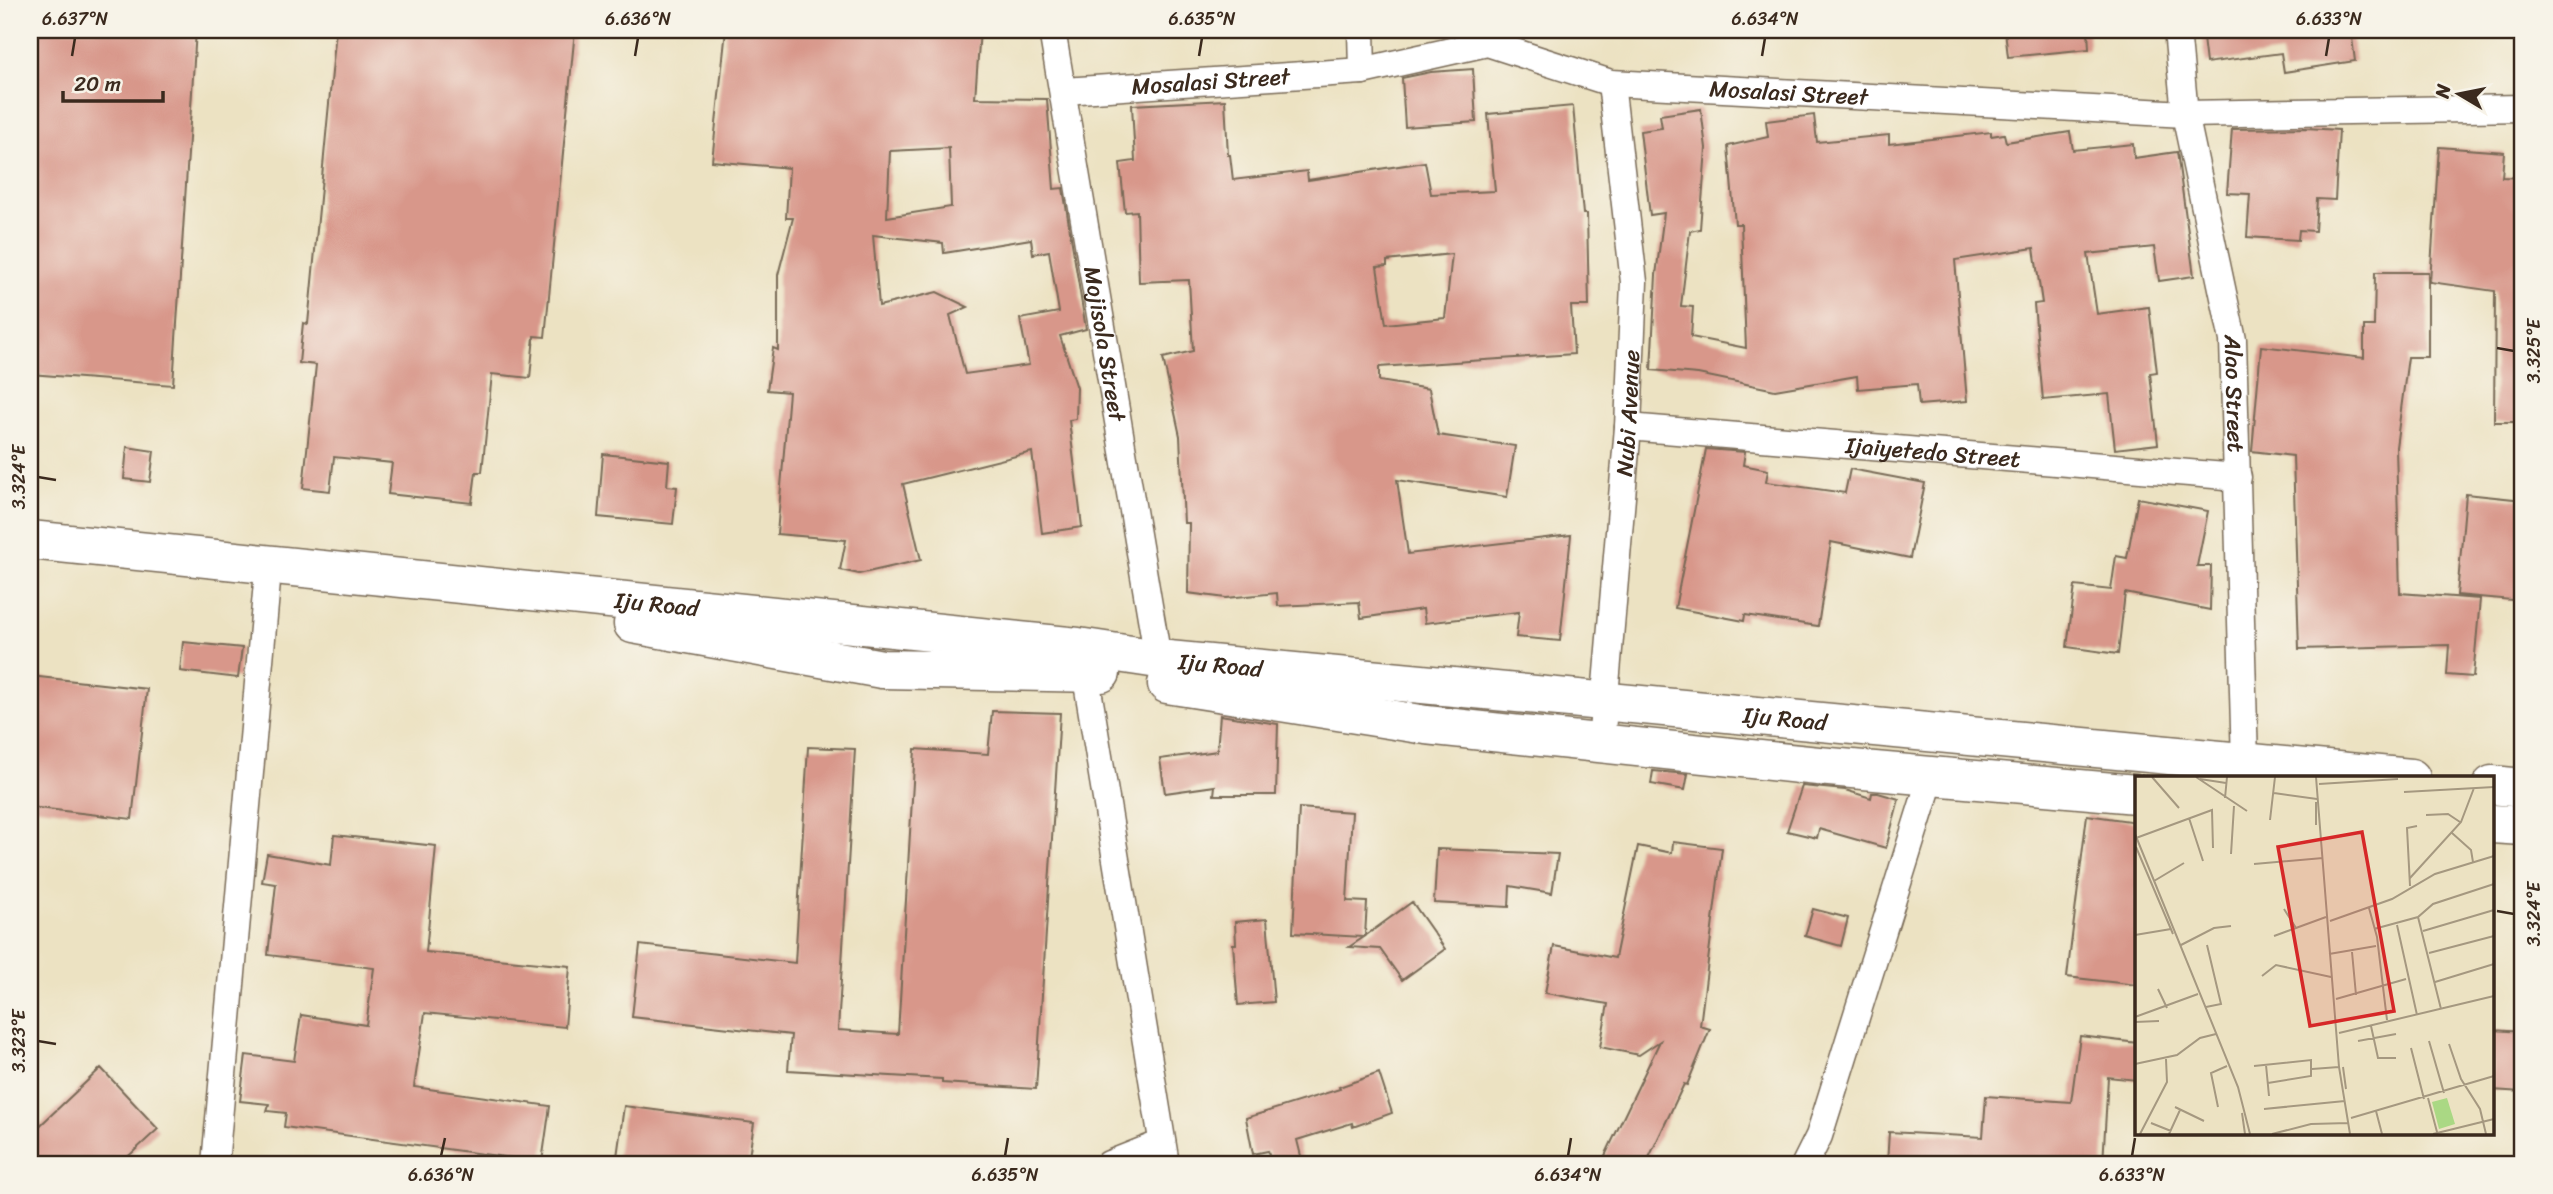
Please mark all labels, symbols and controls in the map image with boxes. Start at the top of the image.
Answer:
text: 6.637°N [42,3,109,35]
text: 6.636°N [605,3,672,35]
text: 6.635°N [1169,3,1236,35]
text: 6.634°N [1731,3,1799,35]
text: 6.633°N [2296,3,2362,35]
street label: Mosalasi Street [1130,56,1293,107]
scale bar [63,60,163,104]
north arrow [2424,60,2494,130]
text: 20 m [74,65,121,103]
street label: Mosalasi Street [1708,68,1871,118]
text: N [2425,81,2460,101]
street label: Mojisola Street [1071,263,1138,426]
text: 3.325°E [2518,318,2550,383]
street label: Alao Street [2212,333,2256,453]
street label: Nubi Avenue [1604,349,1652,478]
street label: Ijaiyetedo Street [1843,425,2022,480]
text: 3.324°E [3,444,35,509]
street label: Iju Road [612,580,703,629]
street label: Iju Road [1175,641,1266,690]
street label: Iju Road [1740,695,1831,744]
inset map [2135,776,2494,1134]
text: 3.324°E [2518,881,2550,946]
text: 3.323°E [3,1008,35,1073]
text: 6.636°N [408,1159,475,1191]
text: 6.635°N [972,1159,1039,1191]
text: 6.634°N [1534,1159,1602,1191]
text: 6.633°N [2099,1159,2165,1191]

